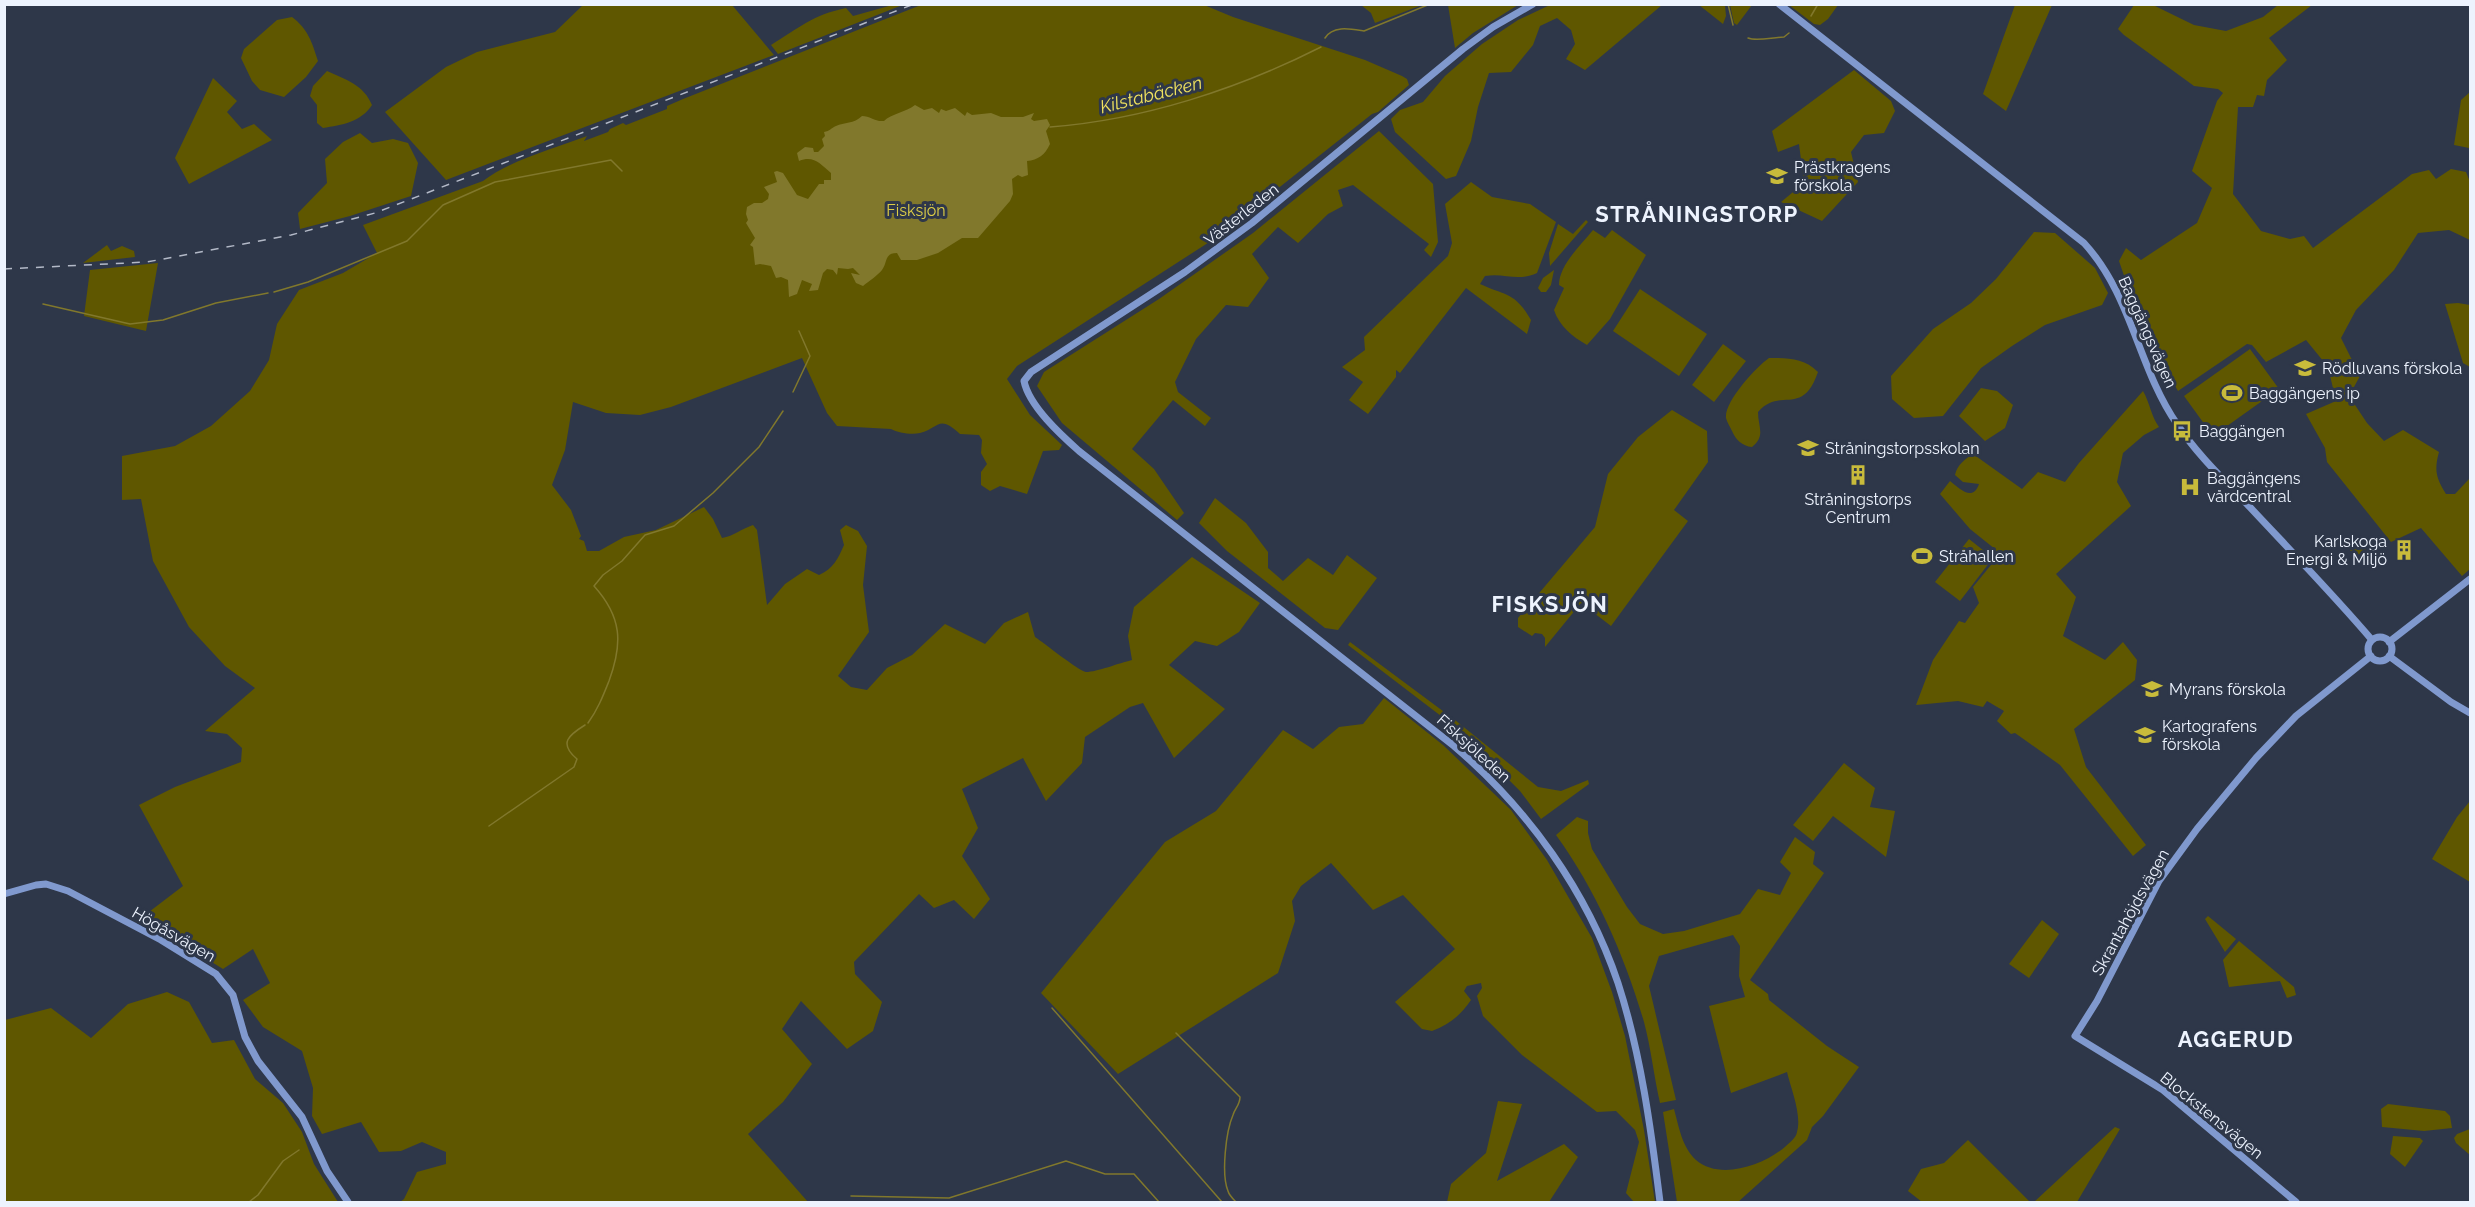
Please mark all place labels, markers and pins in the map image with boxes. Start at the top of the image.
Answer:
place label: Prästkragens förskola [1794,158,1891,195]
school or university icon: Prästkragens förskola [1765,164,1789,188]
school or university icon: Rödluvans förskola [2293,356,2317,380]
place label: Rödluvans förskola [2322,359,2462,378]
sports icon: Baggängens ip [2220,381,2244,405]
place label: Baggängens ip [2249,384,2360,403]
bus stop icon: Baggängen [2170,419,2194,443]
place label: Baggängen [2199,422,2285,441]
school or university icon: Stråningstorpsskolan [1796,436,1820,460]
place label: Stråningstorpsskolan [1825,439,1980,458]
building icon: Stråningstorps Centrum [1846,463,1870,487]
place label: Baggängens vårdcentral [2207,469,2301,506]
hospital icon: Baggängens vårdcentral [2178,475,2202,499]
place label: Stråningstorps Centrum [1805,490,1912,527]
place label: Karlskoga Energi & Miljö [2286,532,2387,569]
building icon: Karlskoga Energi & Miljö [2392,538,2416,562]
sports icon: Stråhallen [1910,544,1934,568]
place label: Stråhallen [1939,547,2014,566]
school or university icon: Myrans förskola [2140,677,2164,701]
place label: Myrans förskola [2169,680,2286,699]
place label: Kartografens förskola [2162,717,2257,754]
school or university icon: Kartografens förskola [2133,723,2157,747]

